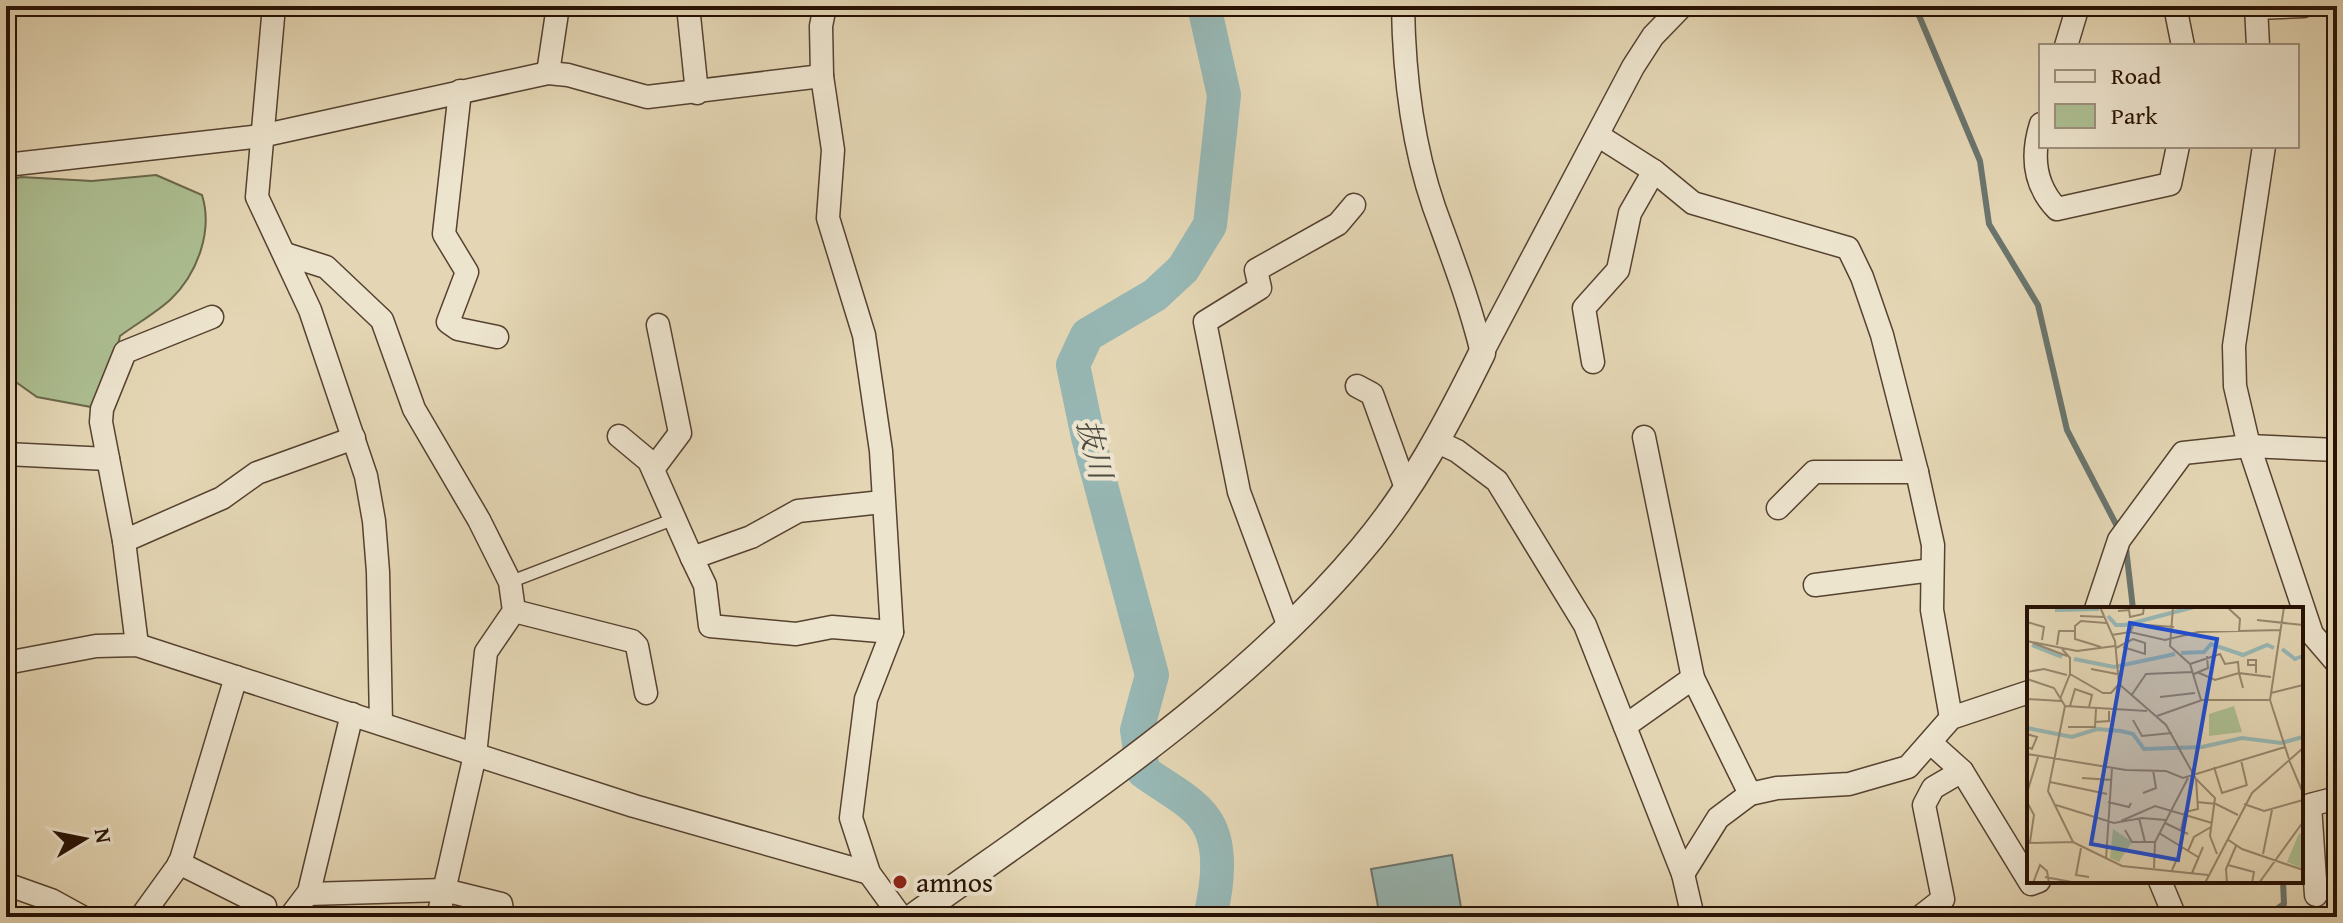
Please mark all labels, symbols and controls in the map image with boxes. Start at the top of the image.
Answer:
legend [2039,44,2299,148]
text: Road [2111,58,2161,93]
text: Park [2111,98,2158,133]
water label: 抜川 [1066,414,1124,486]
inset map [2027,607,2303,883]
north arrow [44,799,124,879]
text: N [87,826,121,846]
place label: amnos [916,861,993,902]
marker: amnos [891,873,909,891]

